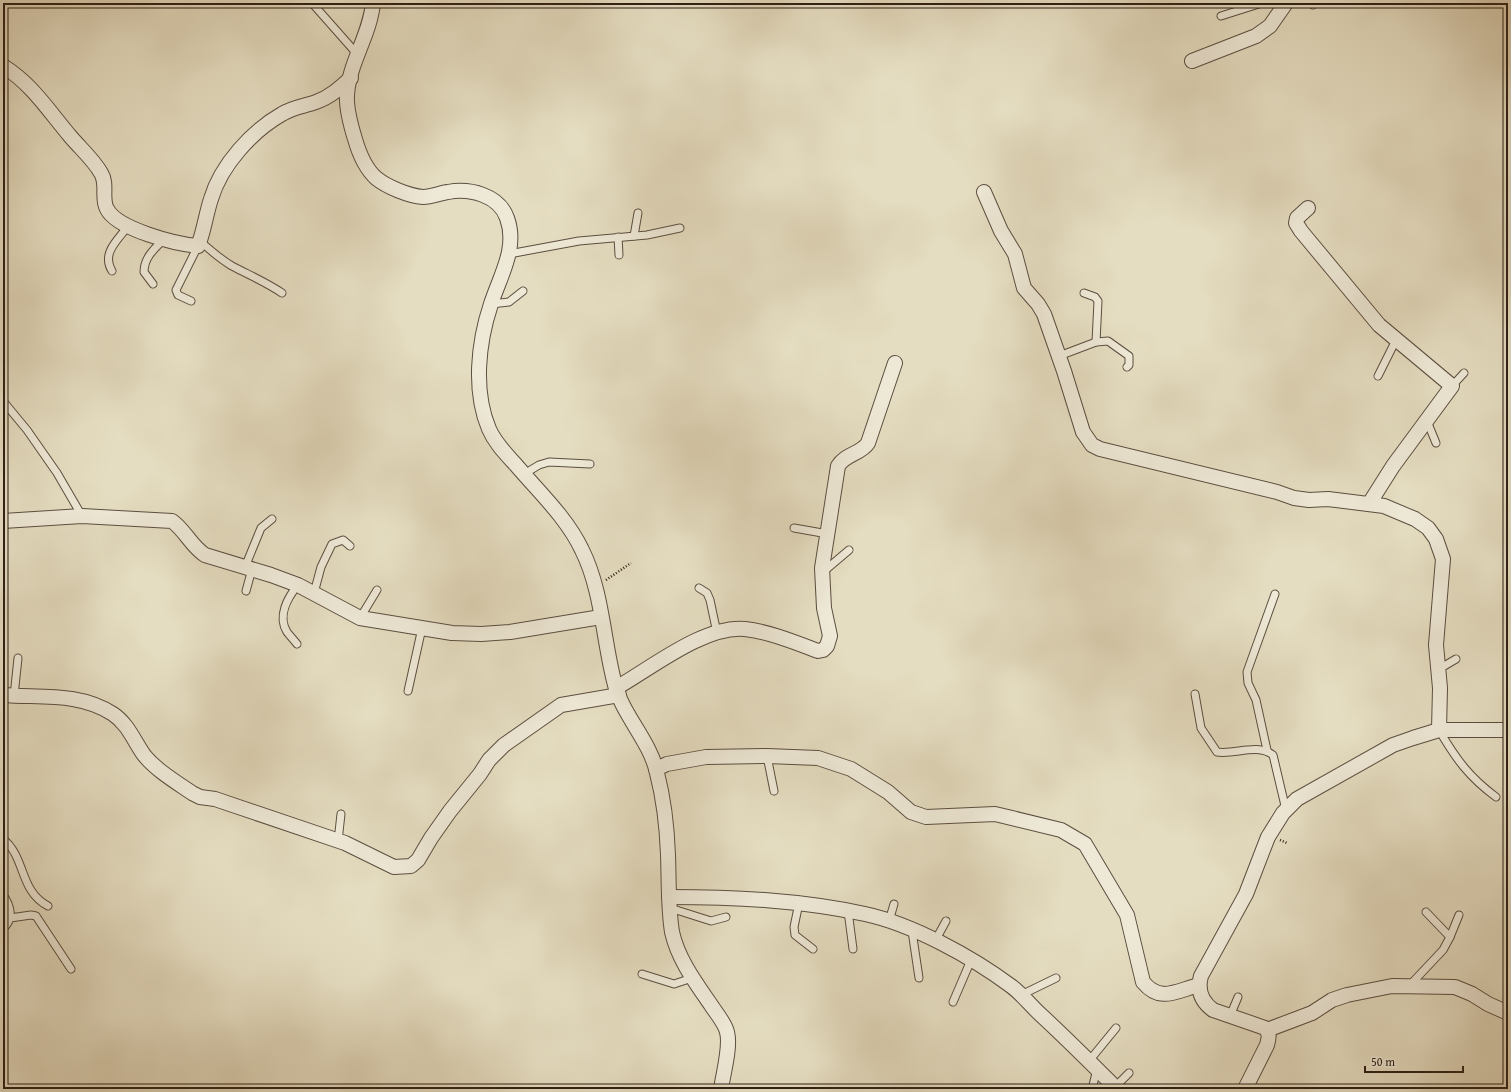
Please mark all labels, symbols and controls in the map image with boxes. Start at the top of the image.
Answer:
scale bar [1365,1048,1463,1074]
text: 50 m [1371,1053,1395,1070]

